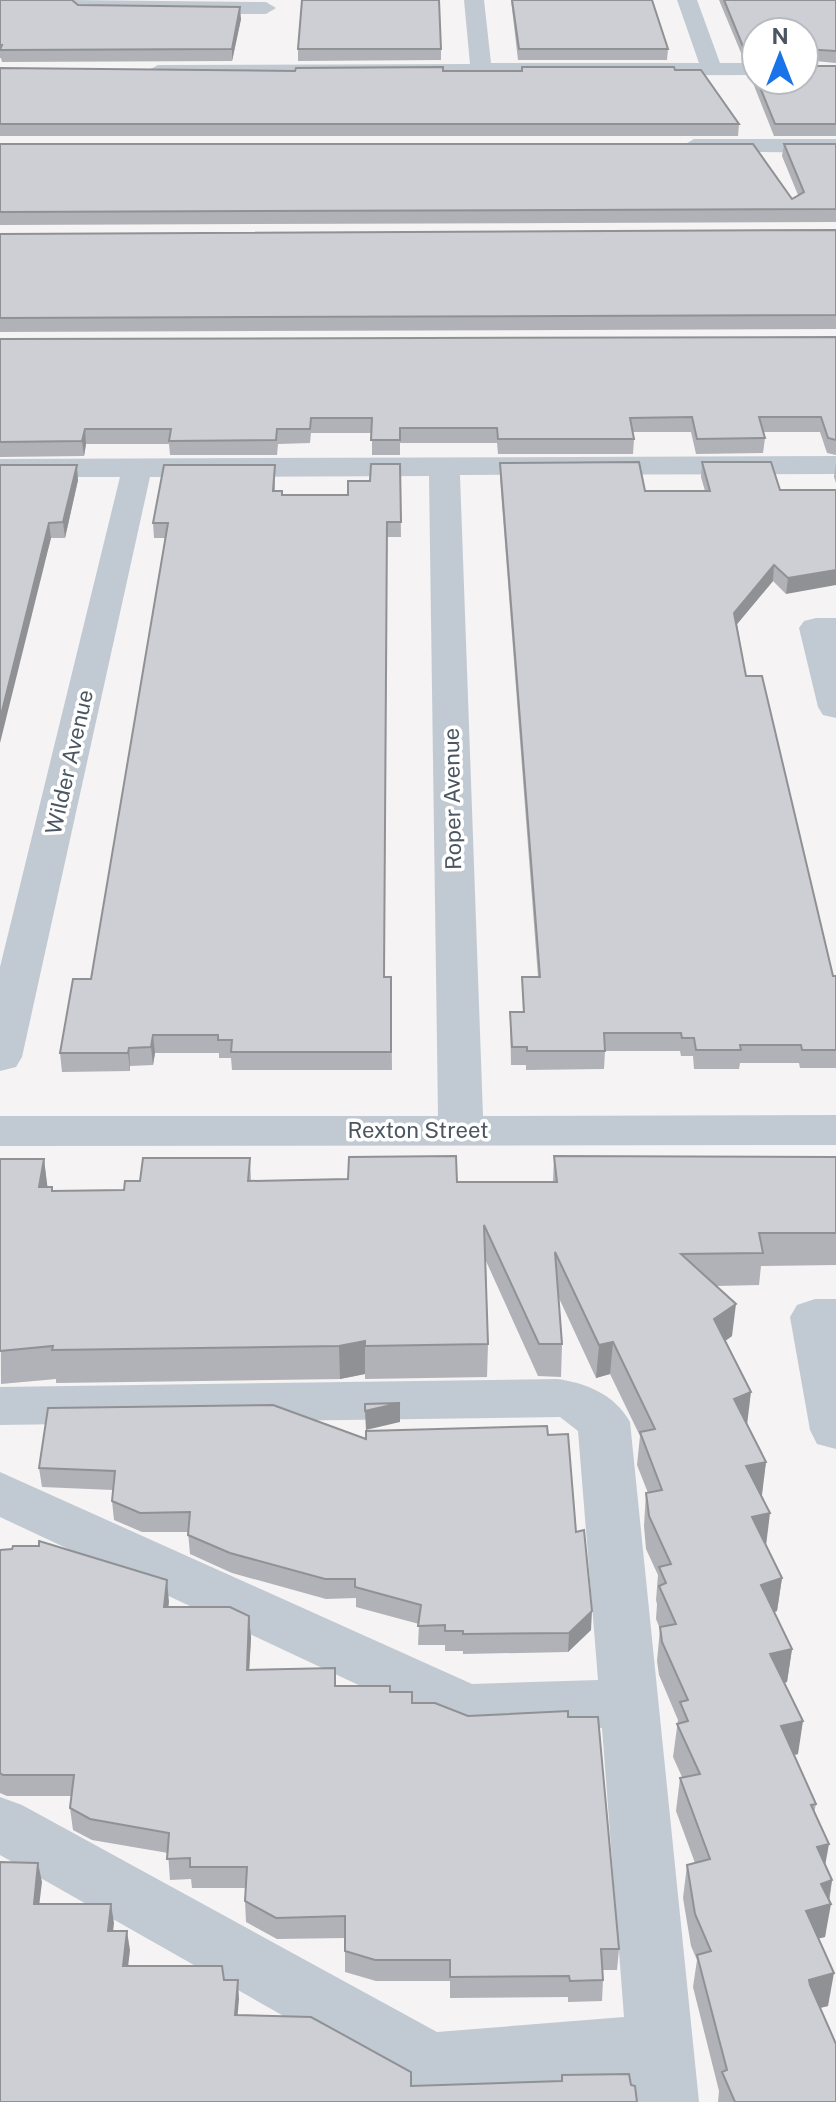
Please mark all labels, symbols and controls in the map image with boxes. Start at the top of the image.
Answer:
north arrow [740,16,820,96]
text: N [771,23,789,49]
street label: Wilder Avenue [40,687,98,837]
street label: Roper Avenue [438,728,466,870]
street label: Rexton Street [347,1117,489,1143]

